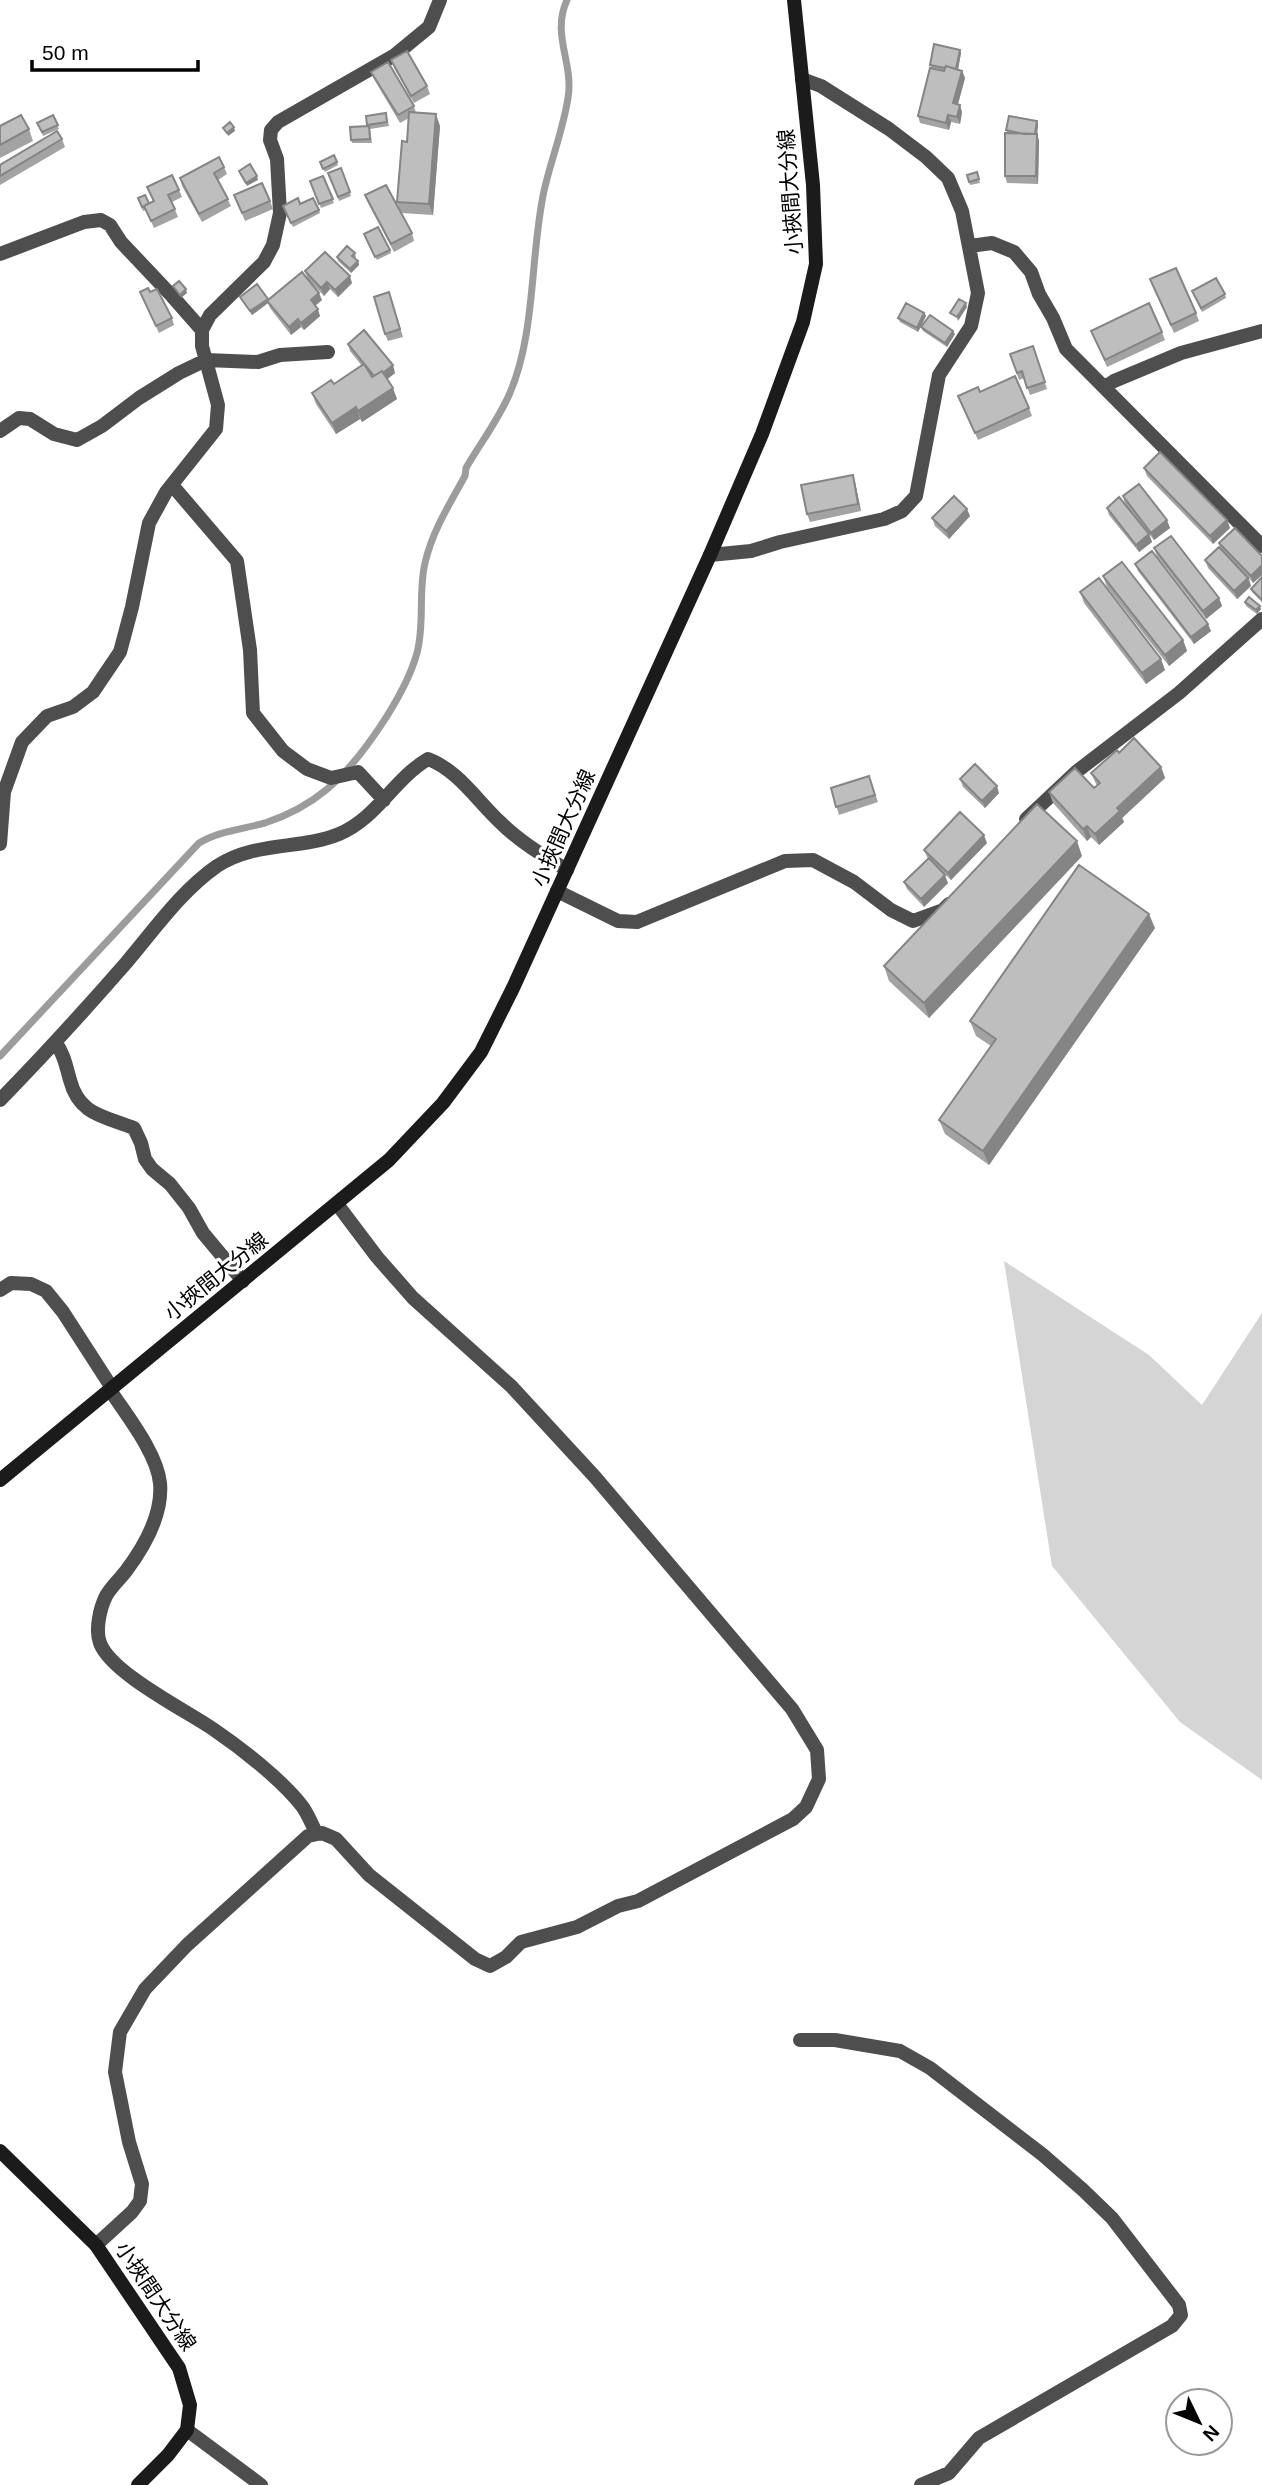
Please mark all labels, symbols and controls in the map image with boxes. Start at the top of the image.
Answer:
scale bar [32,28,198,72]
text: 50 m [42,41,89,64]
street label: 小挾間大分線 [774,128,806,256]
street label: 小挾間大分線 [527,766,599,890]
street label: 小挾間大分線 [160,1227,272,1325]
street label: 小挾間大分線 [111,2237,201,2355]
north arrow [1164,2387,1234,2457]
text: N [1199,2421,1223,2445]

